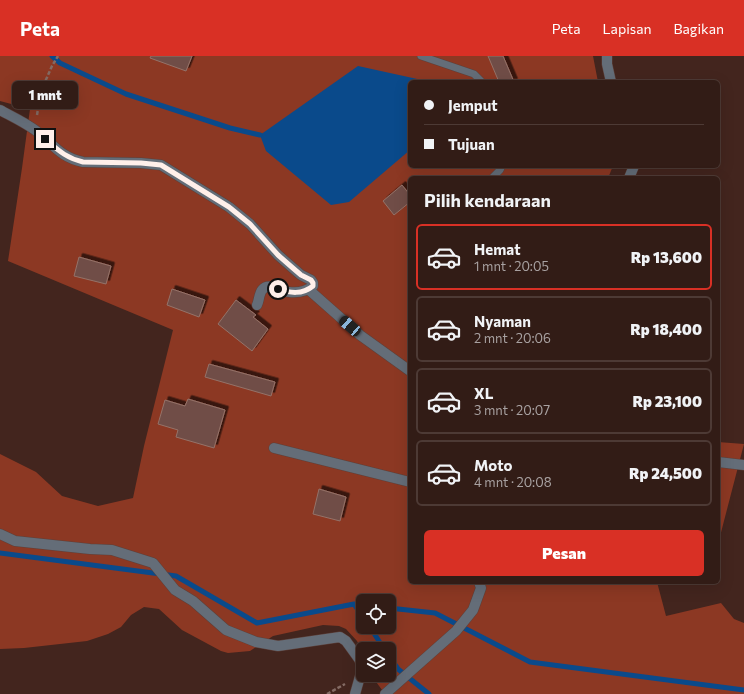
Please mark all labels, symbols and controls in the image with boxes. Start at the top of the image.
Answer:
text: Peta [20,17,60,40]
text: Peta [552,20,581,37]
text: Lapisan [603,20,652,37]
text: Bagikan [674,20,724,37]
callout: 1 mnt [12,81,78,109]
text: 1 mnt [28,87,62,103]
text: Jemput [448,96,498,114]
route end [36,130,54,148]
text: Tujuan [448,135,495,153]
text: Pilih kendaraan [424,189,551,211]
icon: car [426,239,462,275]
text: Hemat [474,240,520,258]
text: Rp 13,600 [631,248,702,266]
text: 1 mnt · 20:05 [474,258,549,274]
route start [269,280,287,298]
icon: car [426,311,462,347]
text: Nyaman [474,312,531,330]
car [337,314,363,338]
text: Rp 18,400 [630,320,702,338]
text: 2 mnt · 20:06 [474,330,551,346]
icon: car [426,383,462,419]
text: XL [474,384,493,402]
text: Rp 23,100 [632,392,702,410]
text: 3 mnt · 20:07 [474,402,550,418]
icon: car [426,455,462,491]
text: Moto [474,456,513,474]
text: Rp 24,500 [629,464,702,482]
text: 4 mnt · 20:08 [474,474,552,490]
button: Pesan [424,530,704,576]
map controls [356,594,396,682]
button: locate [356,594,396,634]
button: layers [356,642,396,682]

